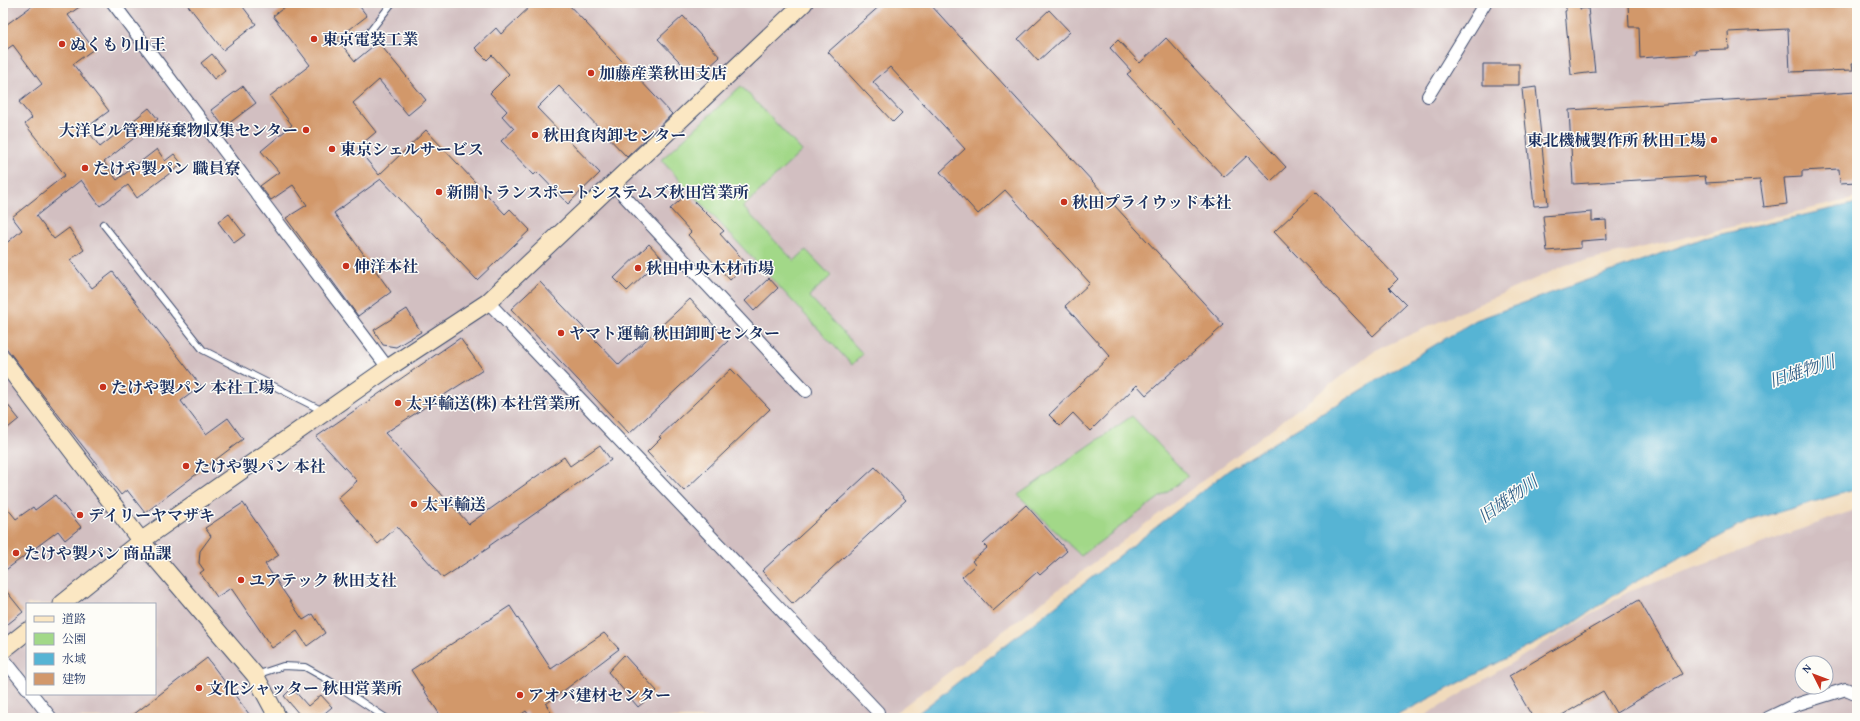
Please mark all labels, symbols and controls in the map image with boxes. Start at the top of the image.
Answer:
place label: 東京電装工業 [322,27,418,51]
place label: ぬくもり山王 [70,32,166,56]
marker: 東京電装工業 [309,34,319,44]
marker: ぬくもり山王 [57,39,67,49]
place label: 加藤産業秋田支店 [599,61,727,85]
marker: 加藤産業秋田支店 [586,68,596,78]
place label: 大洋ビル管理廃棄物収集センター [59,118,298,142]
place label: 秋田食肉卸センター [543,123,686,147]
marker: 大洋ビル管理廃棄物収集センター [301,125,311,135]
place label: 東北機械製作所 秋田工場 [1526,128,1706,152]
marker: 秋田食肉卸センター [530,130,540,140]
marker: 東北機械製作所 秋田工場 [1709,135,1719,145]
place label: 東京シェルサービス [340,137,484,161]
marker: 東京シェルサービス [327,144,337,154]
place label: たけや製パン 職員寮 [93,156,241,180]
marker: たけや製パン 職員寮 [80,163,90,173]
place label: 新開トランスポートシステムズ秋田営業所 [446,180,749,204]
marker: 新開トランスポートシステムズ秋田営業所 [434,187,444,197]
place label: 秋田プライウッド本社 [1072,190,1231,214]
marker: 秋田プライウッド本社 [1059,197,1069,207]
place label: 伸洋本社 [354,254,418,278]
place label: 秋田中央木材市場 [646,256,774,280]
marker: 伸洋本社 [341,261,351,271]
marker: 秋田中央木材市場 [633,263,643,273]
place label: ヤマト運輸 秋田卸町センター [569,321,780,345]
marker: ヤマト運輸 秋田卸町センター [556,328,566,338]
water label: 旧雄物川 [1766,348,1840,393]
place label: たけや製パン 本社工場 [111,375,275,399]
marker: たけや製パン 本社工場 [98,382,108,392]
place label: 太平輸送(株) 本社営業所 [406,391,580,415]
marker: 太平輸送(株) 本社営業所 [393,398,403,408]
place label: たけや製パン 本社 [194,454,326,478]
marker: たけや製パン 本社 [181,461,191,471]
water label: 旧雄物川 [1473,468,1544,528]
place label: 太平輸送 [422,492,486,516]
marker: 太平輸送 [409,499,419,509]
place label: デイリーヤマザキ [88,503,215,527]
marker: デイリーヤマザキ [75,510,85,520]
place label: たけや製パン 商品課 [24,541,172,565]
marker: たけや製パン 商品課 [11,548,21,558]
place label: ユアテック 秋田支社 [249,568,397,592]
marker: ユアテック 秋田支社 [236,575,246,585]
legend [26,603,156,695]
text: 道路 [62,610,86,627]
text: 公園 [62,630,86,647]
text: 水域 [62,650,86,667]
north arrow [1794,655,1834,695]
text: N [1798,660,1815,676]
text: 建物 [62,670,86,687]
place label: 文化シャッター 秋田営業所 [207,676,402,700]
marker: 文化シャッター 秋田営業所 [194,683,204,693]
place label: アオバ建材センター [528,683,671,707]
marker: アオバ建材センター [515,690,525,700]

